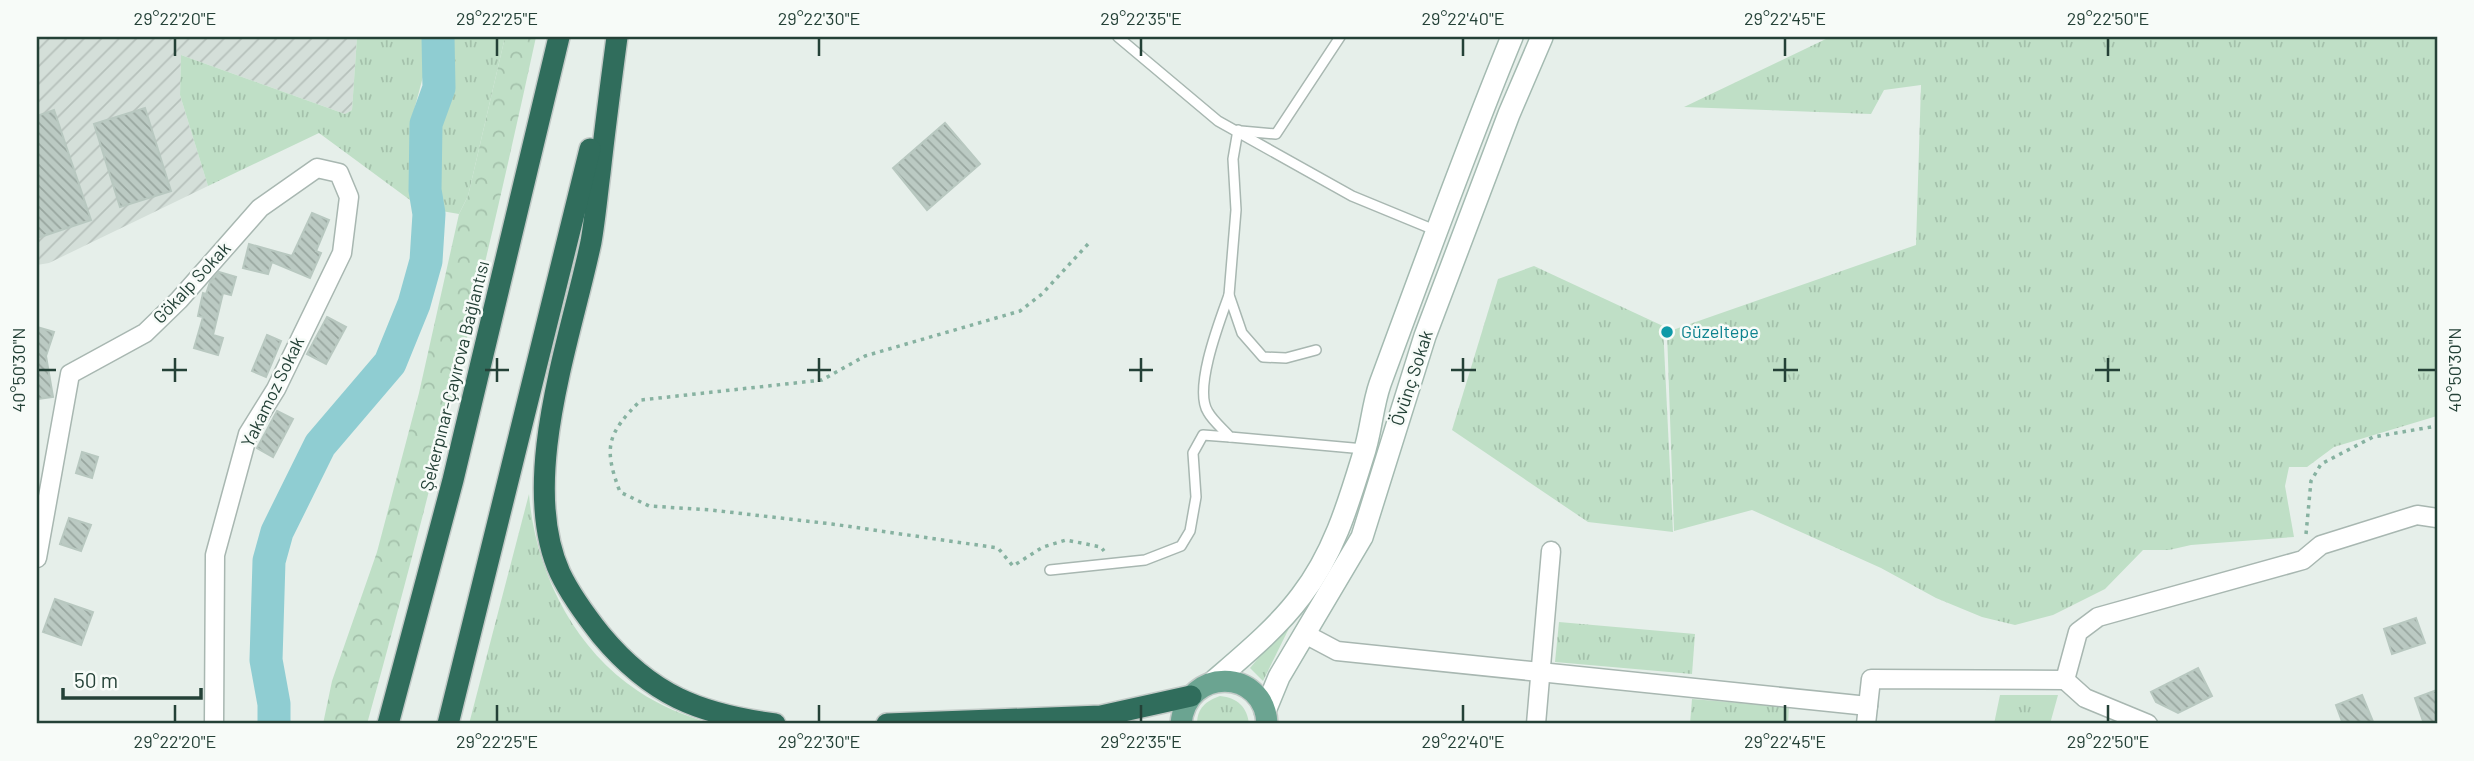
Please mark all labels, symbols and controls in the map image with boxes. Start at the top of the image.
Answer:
text: 29°22'20"E [134,7,217,29]
text: 29°22'25"E [456,7,538,29]
text: 29°22'30"E [778,7,860,29]
text: 29°22'35"E [1100,7,1182,29]
text: 29°22'40"E [1421,7,1505,29]
text: 29°22'45"E [1744,7,1826,29]
text: 29°22'50"E [2067,7,2149,29]
street label: Gökalp Sokak [148,237,235,328]
street label: Şekerpınar-Çayırova Bağlantısı [415,259,493,493]
place label: Güzeltepe [1681,320,1759,342]
marker: Güzeltepe [1659,324,1675,340]
text: 40°50'30"N [7,327,29,413]
street label: Övünç Sokak [1385,327,1437,428]
text: 40°50'30"N [2443,327,2465,413]
street label: Yakamoz Sokak [236,333,308,450]
scale bar [63,656,201,700]
text: 50 m [74,667,118,692]
text: 29°22'20"E [134,730,217,752]
text: 29°22'25"E [456,730,538,752]
text: 29°22'30"E [778,730,860,752]
text: 29°22'35"E [1100,730,1182,752]
text: 29°22'40"E [1421,730,1505,752]
text: 29°22'45"E [1744,730,1826,752]
text: 29°22'50"E [2067,730,2149,752]

